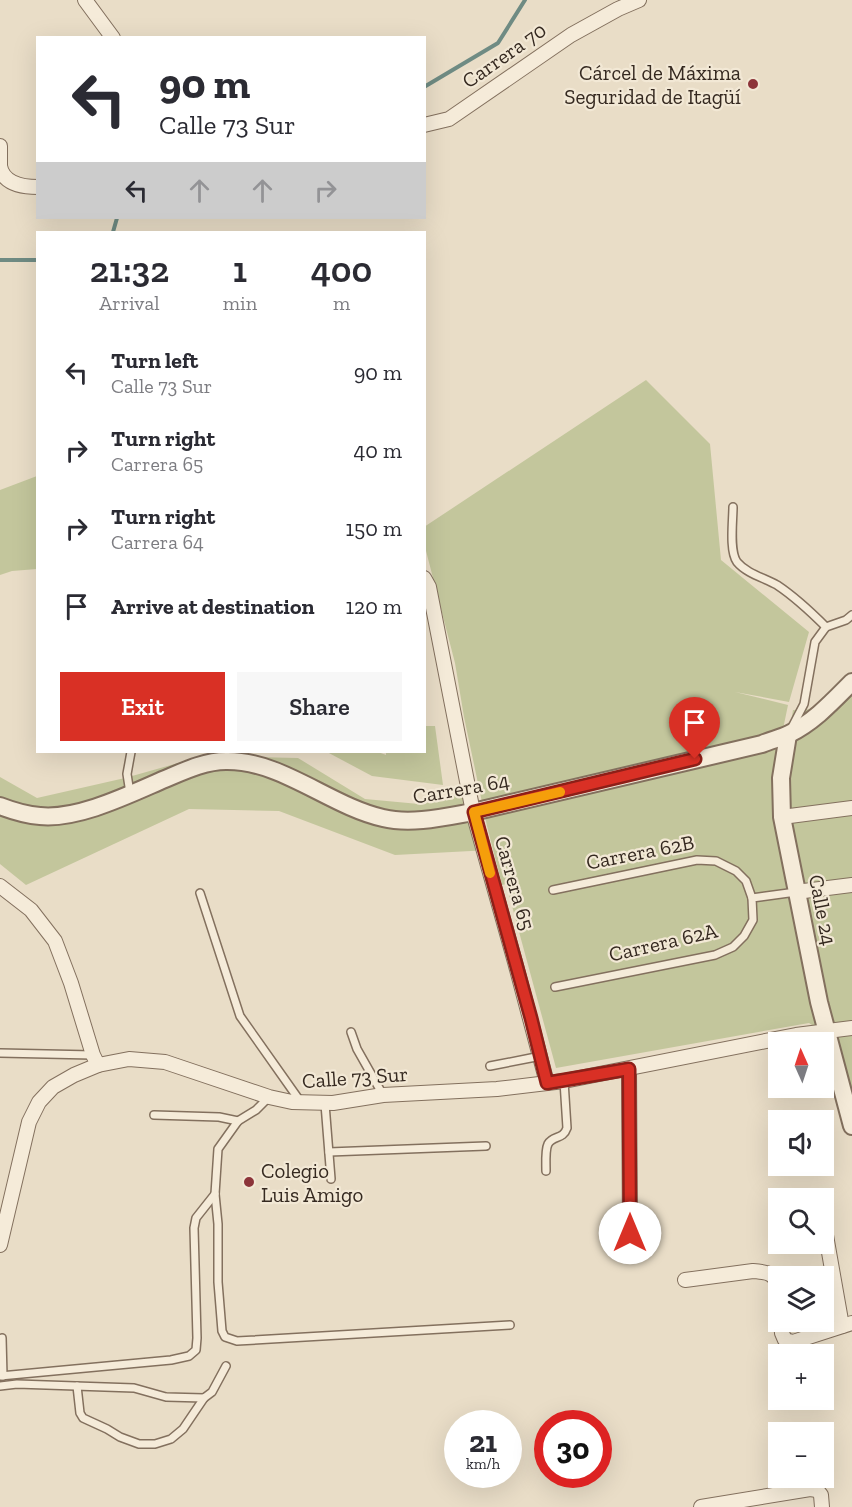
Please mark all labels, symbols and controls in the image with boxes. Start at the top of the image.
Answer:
street label: Carrera 70 [457,17,551,93]
text: 90 m [159,58,250,109]
icon: left [60,60,138,138]
place label: Cárcel de Máxima Seguridad de Itagüí [564,60,741,109]
marker: Cárcel de Máxima Seguridad de Itagüí [746,77,760,91]
text: Calle 73 Sur [159,109,296,141]
icon: left [120,174,153,207]
icon: ahead [183,174,216,207]
icon: ahead [246,174,279,207]
icon: right [309,174,342,207]
text: 21:32 [90,248,169,291]
text: 1 [233,248,247,291]
text: 400 [311,248,372,291]
text: Arrival [99,291,160,315]
text: min [223,291,257,315]
text: m [333,291,350,315]
text: Turn left [111,347,198,374]
icon: left [60,356,93,389]
text: 90 m [354,359,402,386]
text: Calle 73 Sur [111,374,212,398]
text: Turn right [111,425,215,452]
icon: right [60,434,93,467]
text: 40 m [353,437,402,464]
text: Carrera 65 [111,452,203,476]
text: Turn right [111,503,215,530]
icon: right [60,512,93,545]
text: 150 m [346,515,402,542]
text: Carrera 64 [111,530,204,554]
icon: arrive [60,590,93,623]
text: Arrive at destination [111,593,314,620]
text: 120 m [346,593,402,620]
button: Exit [60,672,225,741]
button: Share [237,672,402,741]
pin [669,697,720,759]
icon: arrive [678,706,711,739]
street label: Carrera 64 [411,767,511,809]
street label: Carrera 62B [584,829,696,875]
street label: Carrera 65 [490,833,540,933]
street label: Calle 24 [804,872,842,948]
street label: Carrera 62A [606,917,720,967]
north arrow [768,1032,834,1098]
map controls [768,1032,834,1488]
street label: Calle 73 Sur [301,1061,409,1093]
button: sound [768,1110,834,1176]
place label: Colegio Luis Amigo [261,1158,363,1207]
marker: Colegio Luis Amigo [242,1175,256,1189]
button: search [768,1188,834,1254]
position arrow [598,1201,662,1265]
button: layers [768,1266,834,1332]
button: + [768,1344,834,1410]
speed limit sign: 30 [534,1410,612,1488]
button: − [768,1422,834,1488]
text: 21 [469,1424,497,1460]
text: km/h [466,1455,500,1473]

